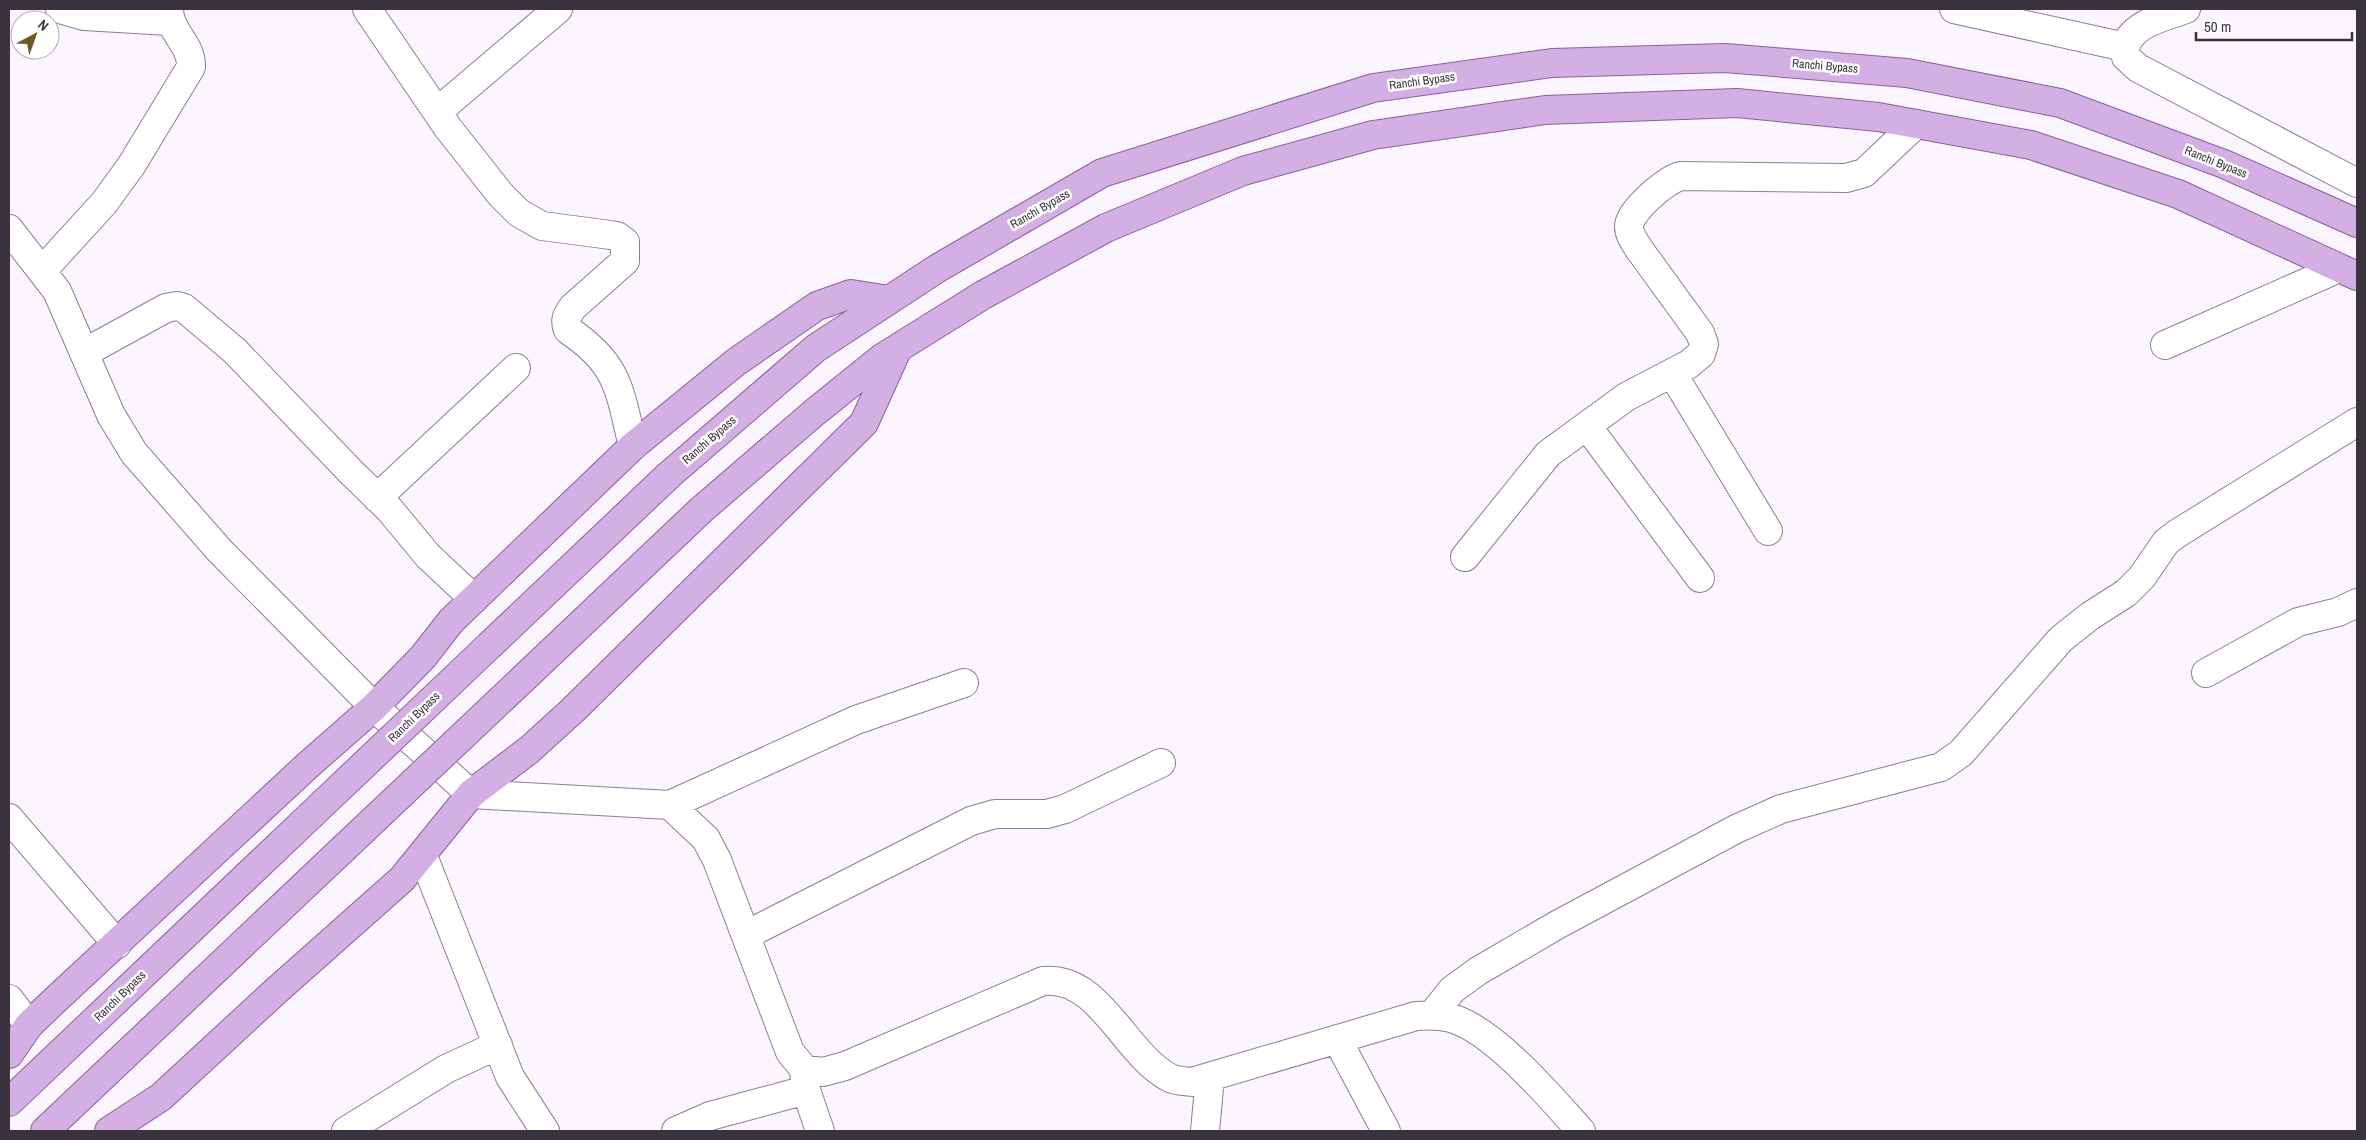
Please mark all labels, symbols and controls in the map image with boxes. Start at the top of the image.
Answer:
north arrow [10,10,60,60]
scale bar [2196,10,2352,42]
text: N [34,16,53,35]
text: 50 m [2204,16,2231,37]
street label: Ranchi Bypass [1791,55,1859,77]
street label: Ranchi Bypass [1388,68,1456,94]
street label: Ranchi Bypass [2182,142,2250,182]
street label: Ranchi Bypass [1007,185,1073,232]
street label: Ranchi Bypass [679,412,739,468]
street label: Ranchi Bypass [385,688,443,746]
street label: Ranchi Bypass [91,967,149,1025]

